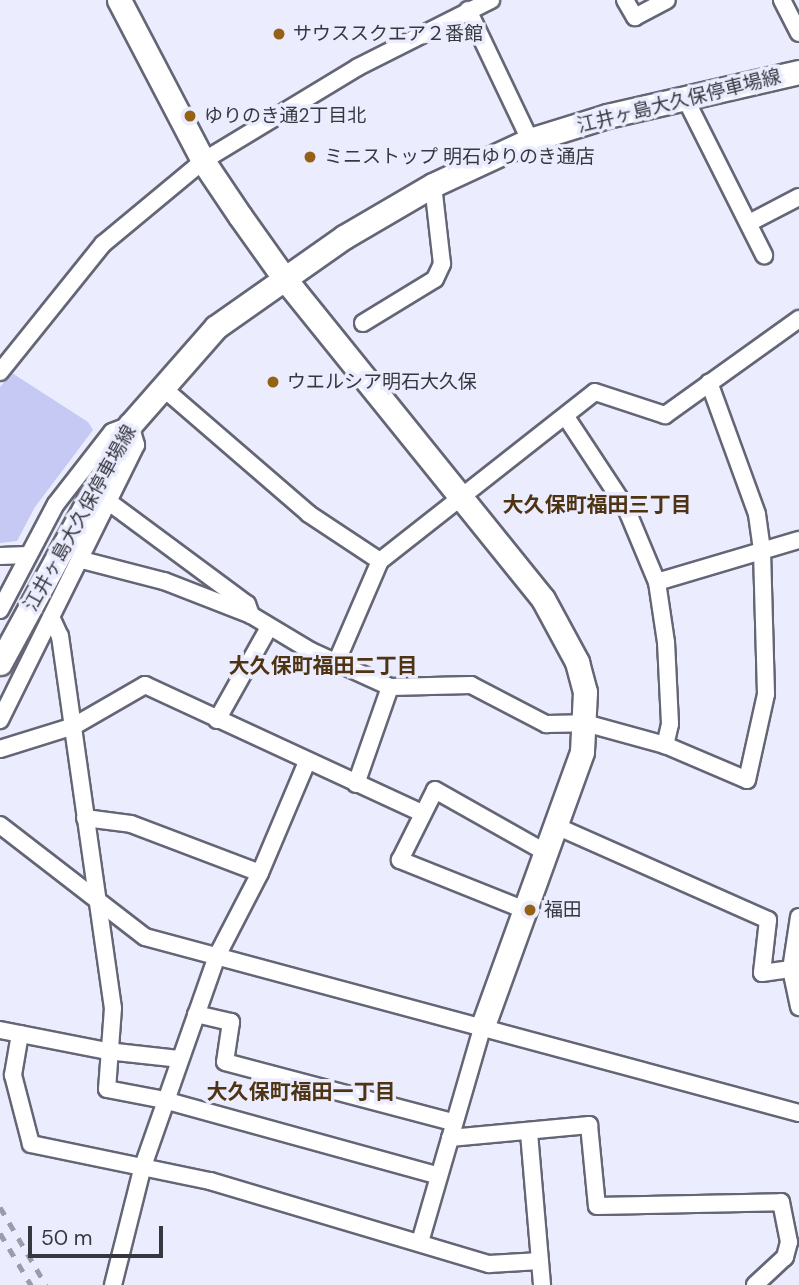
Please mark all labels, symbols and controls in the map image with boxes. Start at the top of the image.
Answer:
place label: サウススクエア２番館 [293,23,483,45]
marker: サウススクエア２番館 [271,26,287,42]
street label: 江井ヶ島大久保停車場線 [575,65,783,137]
place label: ゆりのき通2丁目北 [204,105,367,127]
marker: ゆりのき通2丁目北 [182,108,198,124]
place label: ミニストップ 明石ゆりのき通店 [324,146,595,168]
marker: ミニストップ 明石ゆりのき通店 [302,149,318,165]
place label: ウエルシア明石大久保 [287,371,477,393]
marker: ウエルシア明石大久保 [265,374,281,390]
street label: 江井ヶ島大久保停車場線 [19,421,141,615]
district label: 大久保町福田三丁目 [503,492,691,518]
district label: 大久保町福田二丁目 [229,653,417,679]
place label: 福田 [544,899,582,921]
marker: 福田 [522,902,538,918]
district label: 大久保町福田一丁目 [207,1079,395,1105]
scale bar [32,1212,166,1256]
text: 50 m [41,1224,92,1252]

